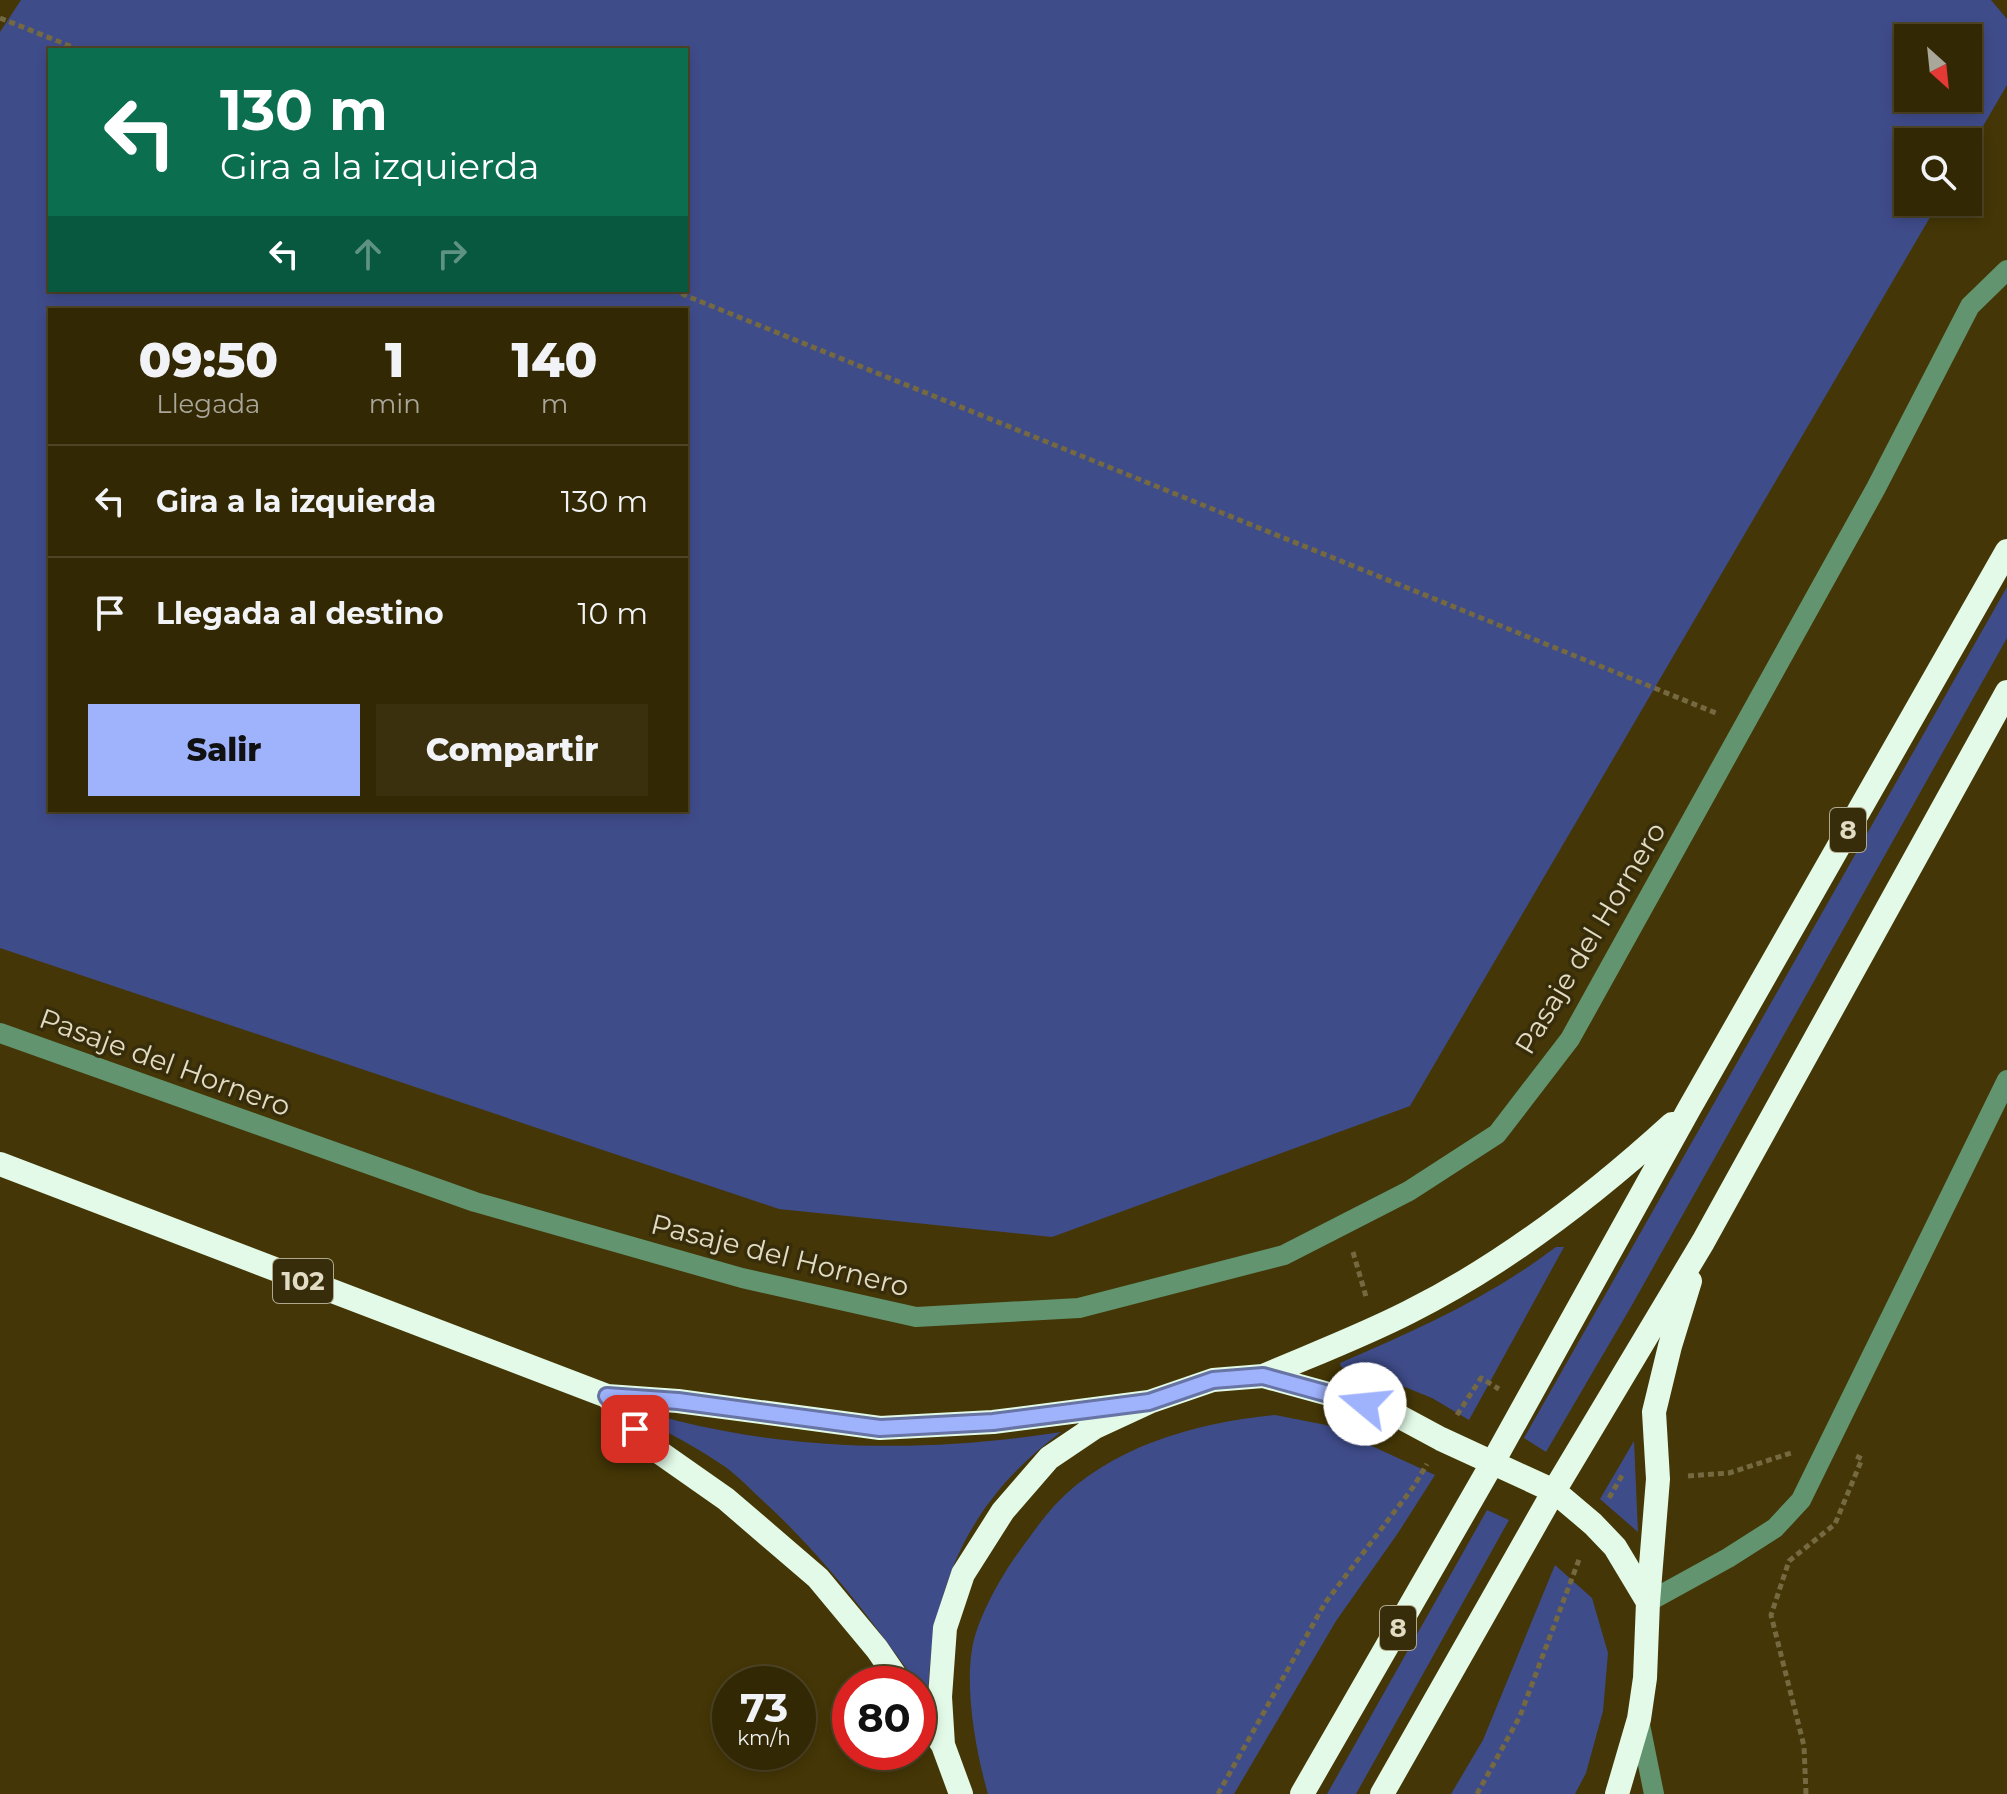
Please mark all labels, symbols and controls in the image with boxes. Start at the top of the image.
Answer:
north arrow [1894,24,1982,112]
map controls [1894,24,1982,216]
text: 130 m [220,76,388,144]
icon: left [88,80,192,184]
button: search [1894,128,1982,216]
text: Gira a la izquierda [220,144,540,188]
icon: left [262,232,306,276]
icon: ahead [346,232,390,276]
icon: right [430,232,474,276]
text: 09:50 [139,331,278,389]
text: 1 [385,331,405,389]
text: 140 [511,331,597,389]
text: Llegada [156,388,260,420]
text: min [369,388,421,420]
text: m [541,388,568,420]
icon: left [88,479,132,523]
text: Gira a la izquierda [156,483,436,520]
text: 130 m [561,483,648,520]
icon: arrive [88,591,132,635]
text: Llegada al destino [156,595,444,632]
text: 10 m [578,595,648,632]
button: Salir [88,704,360,796]
button: Compartir [376,704,648,796]
road number: 8 [1830,808,1866,852]
street label: Pasaje del Hornero [1507,816,1673,1060]
street label: Pasaje del Hornero [35,1001,295,1123]
street label: Pasaje del Hornero [647,1206,913,1304]
road number: 102 [273,1259,333,1303]
position arrow [1323,1362,1407,1446]
pin [601,1395,669,1463]
icon: arrive [613,1407,657,1451]
road number: 8 [1380,1606,1416,1650]
speed limit sign: 80 [832,1666,936,1770]
text: 73 [740,1683,788,1732]
text: km/h [737,1726,791,1750]

